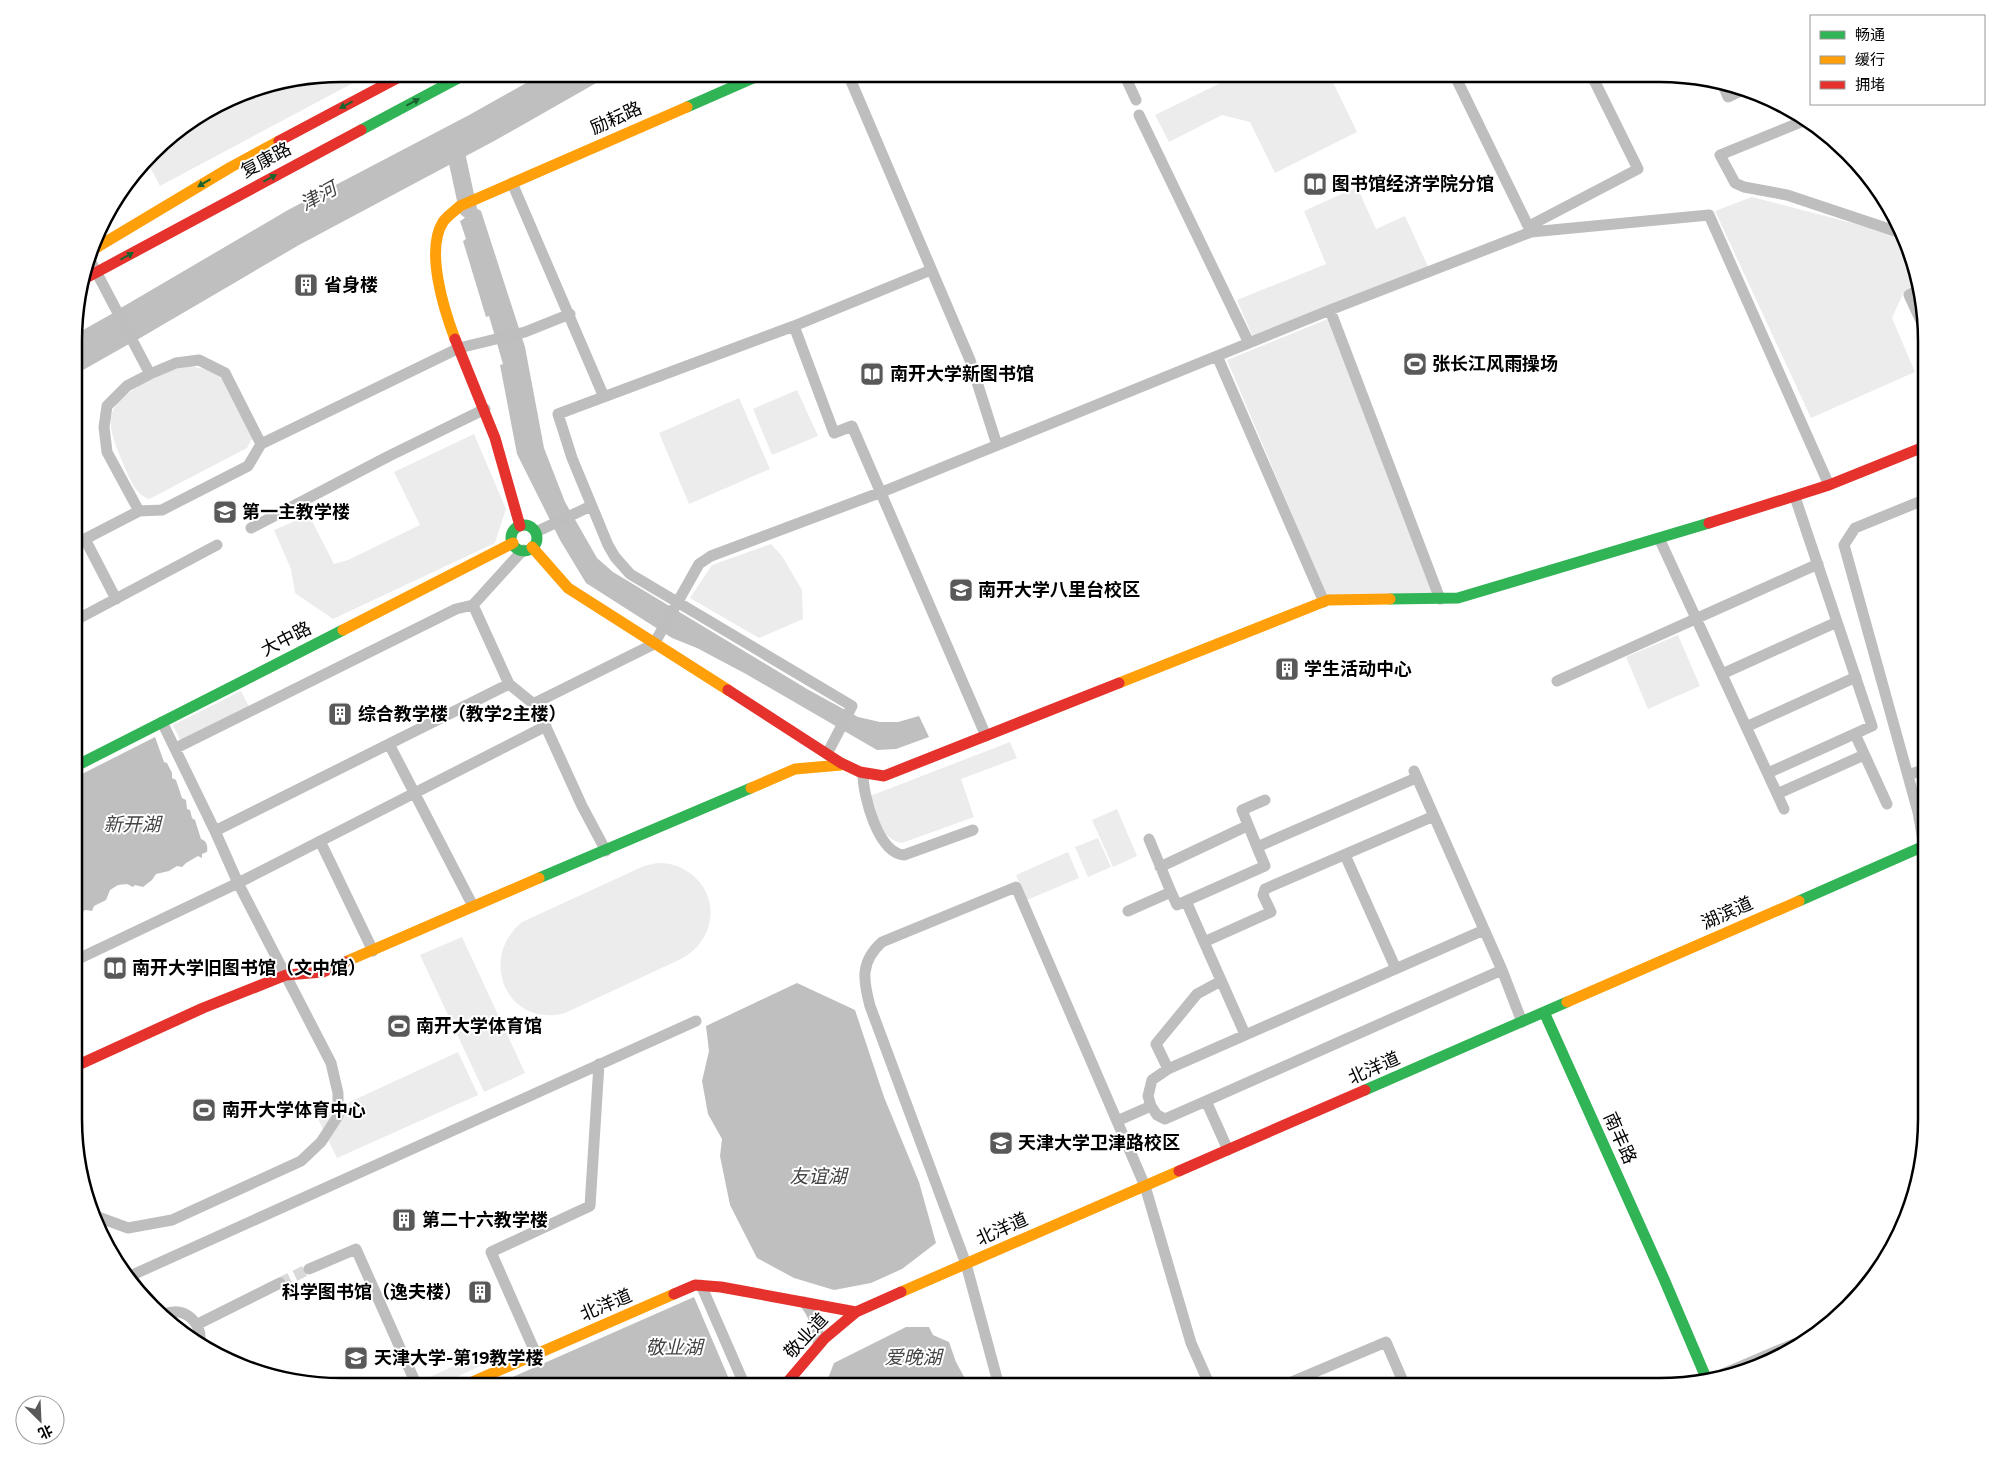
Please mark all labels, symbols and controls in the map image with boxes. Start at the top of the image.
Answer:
legend [1810,15,1985,105]
text: 畅通 [1855,26,1885,44]
text: 缓行 [1855,51,1885,69]
text: 拥堵 [1855,76,1885,94]
street label: 励耘路 [587,97,645,139]
one-way arrow [406,98,421,106]
one-way arrow [339,101,354,109]
street label: 复康路 [237,138,295,182]
library icon: 图书馆经济学院分馆 [1302,171,1328,197]
place label: 图书馆经济学院分馆 [1332,173,1494,195]
one-way arrow [263,174,277,182]
water label: 津河 [296,175,344,216]
one-way arrow [197,179,210,188]
one-way arrow [120,252,135,260]
building icon: 省身楼 [293,272,319,298]
place label: 省身楼 [324,274,378,296]
sports icon: 张长江风雨操场 [1402,351,1428,377]
place label: 张长江风雨操场 [1432,353,1558,375]
library icon: 南开大学新图书馆 [859,361,885,387]
place label: 南开大学新图书馆 [890,363,1034,385]
school or university icon: 第一主教学楼 [212,499,238,525]
place label: 第一主教学楼 [242,501,350,523]
school or university icon: 南开大学八里台校区 [948,577,974,603]
place label: 南开大学八里台校区 [978,579,1140,601]
street label: 大中路 [257,617,315,661]
building icon: 学生活动中心 [1274,656,1300,682]
place label: 学生活动中心 [1304,658,1412,680]
building icon: 综合教学楼（教学2主楼） [327,701,353,727]
place label: 综合教学楼（教学2主楼） [358,703,566,725]
water label: 新开湖 [103,813,163,836]
street label: 湖滨道 [1698,892,1756,934]
library icon: 南开大学旧图书馆（文中馆） [102,955,128,981]
place label: 南开大学旧图书馆（文中馆） [132,957,366,979]
sports icon: 南开大学体育馆 [386,1013,412,1039]
place label: 南开大学体育馆 [416,1015,542,1037]
street label: 北洋道 [1345,1047,1403,1089]
sports icon: 南开大学体育中心 [191,1097,217,1123]
place label: 南开大学体育中心 [222,1099,366,1121]
street label: 南丰路 [1599,1109,1641,1167]
school or university icon: 天津大学卫津路校区 [988,1130,1014,1156]
place label: 天津大学卫津路校区 [1018,1132,1180,1154]
water label: 友谊湖 [789,1165,849,1188]
building icon: 第二十六教学楼 [391,1207,417,1233]
street label: 北洋道 [973,1208,1031,1250]
place label: 第二十六教学楼 [422,1209,548,1231]
building icon: 科学图书馆（逸夫楼） [467,1279,493,1305]
place label: 科学图书馆（逸夫楼） [282,1281,462,1303]
street label: 北洋道 [577,1284,635,1326]
street label: 敬业道 [780,1309,832,1363]
water label: 敬业湖 [645,1336,705,1359]
school or university icon: 天津大学-第19教学楼 [343,1345,369,1371]
water label: 爱晚湖 [884,1346,944,1369]
place label: 天津大学-第19教学楼 [374,1347,543,1369]
north arrow [15,1395,65,1445]
text: 北 [35,1421,55,1442]

